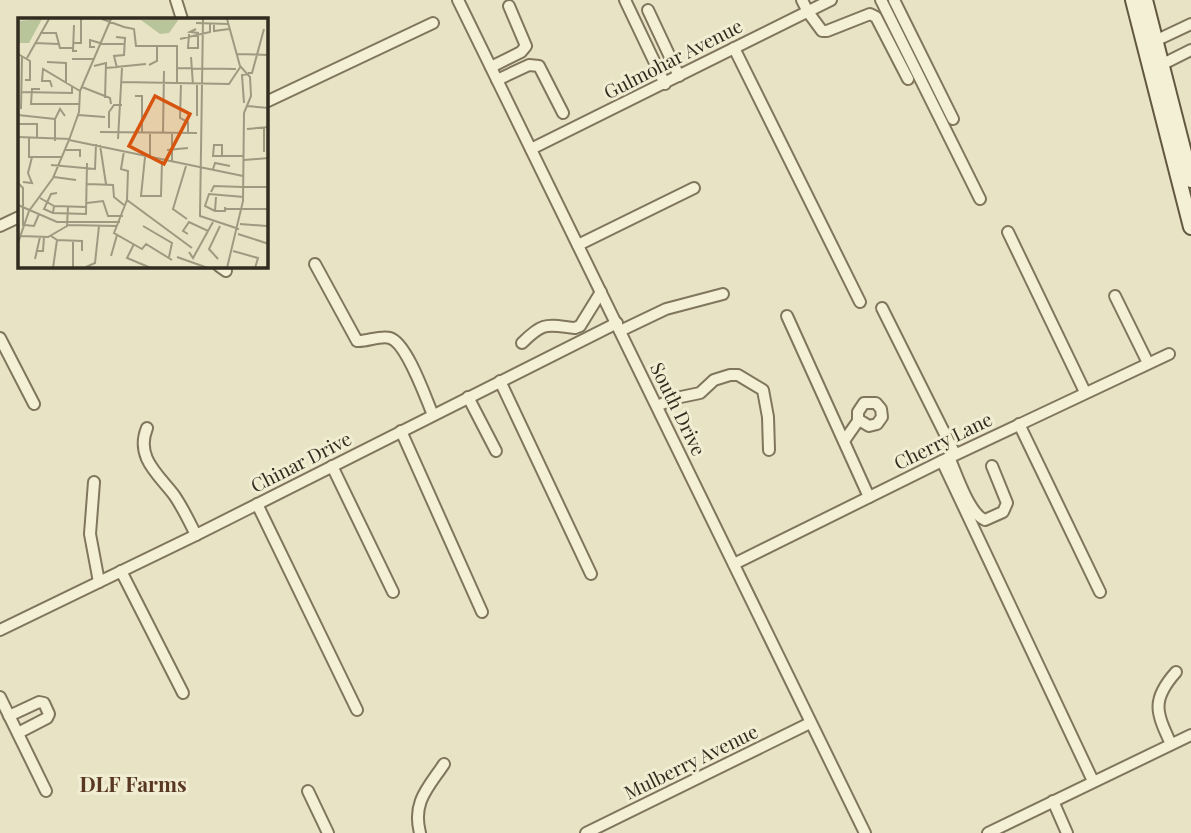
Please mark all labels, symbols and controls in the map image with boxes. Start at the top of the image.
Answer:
street label: Gulmohar Avenue [599,12,746,104]
inset map [18,18,268,268]
street label: South Drive [645,358,713,460]
street label: Cherry Lane [889,405,996,475]
street label: Chinar Drive [246,425,355,498]
street label: Mulberry Avenue [619,717,762,805]
district label: DLF Farms [79,769,187,797]

